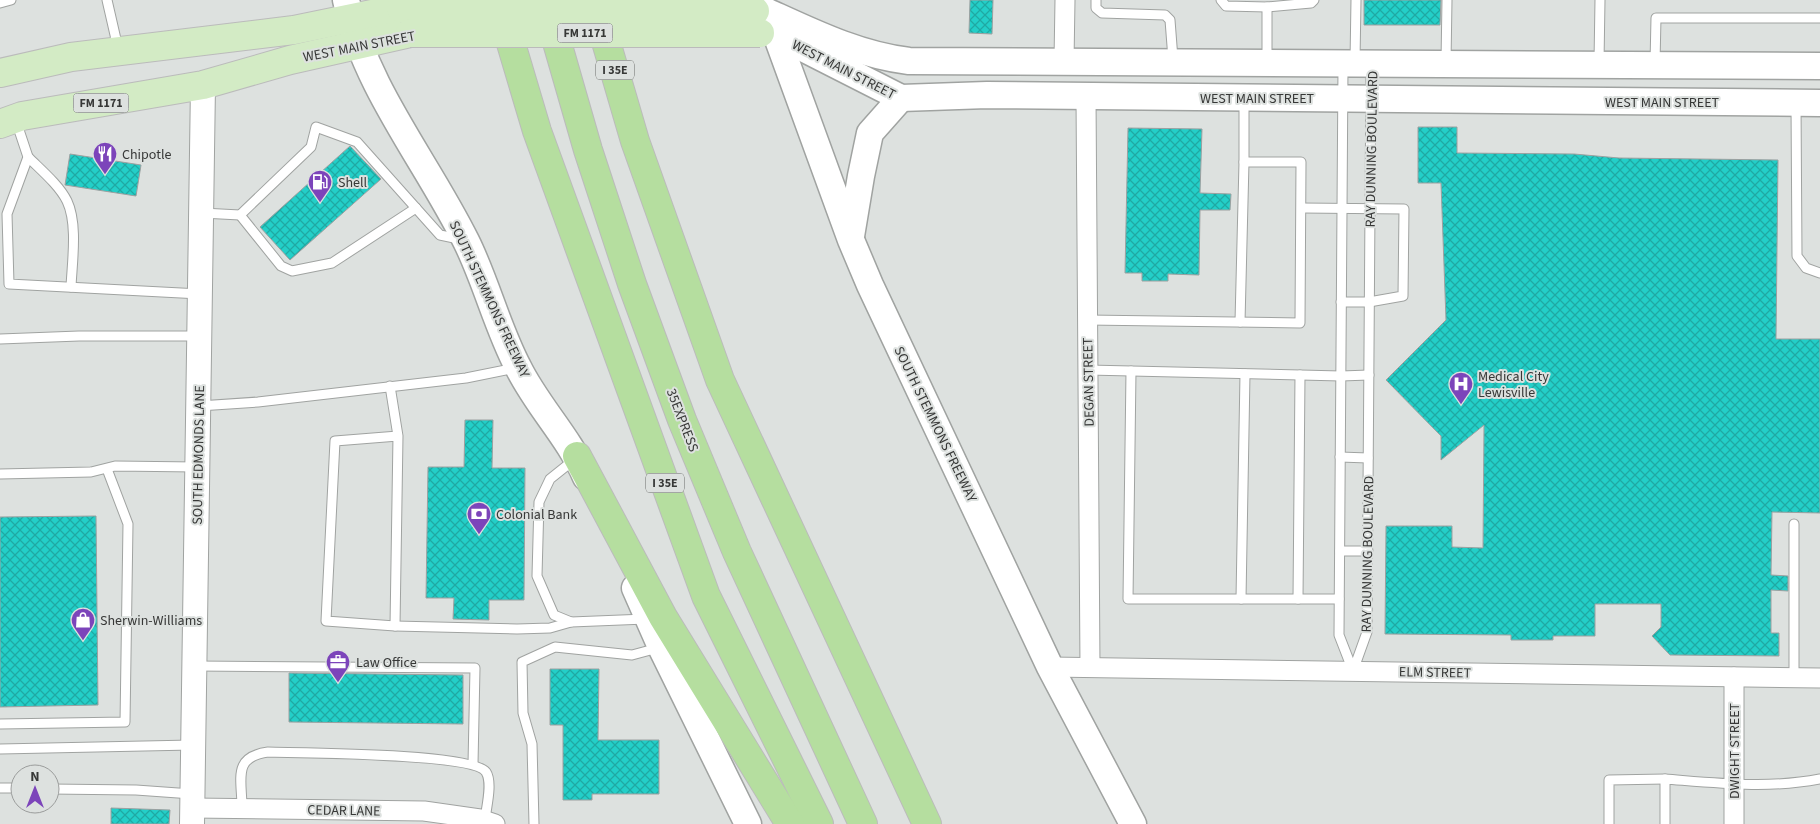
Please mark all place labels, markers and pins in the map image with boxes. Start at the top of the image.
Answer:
restaurant icon: Chipotle [92,141,118,175]
place label: Chipotle [122,145,171,165]
fuel station icon: Shell [307,169,333,203]
place label: Shell [338,173,368,193]
place label: Medical City Lewisville [1478,367,1549,403]
hospital icon: Medical City Lewisville [1448,371,1474,405]
bank icon: Colonial Bank [466,501,492,535]
place label: Colonial Bank [496,505,577,525]
shop icon: Sherwin-Williams [70,607,96,641]
place label: Sherwin-Williams [100,611,202,631]
office icon: Law Office [325,649,351,683]
place label: Law Office [356,653,417,673]

